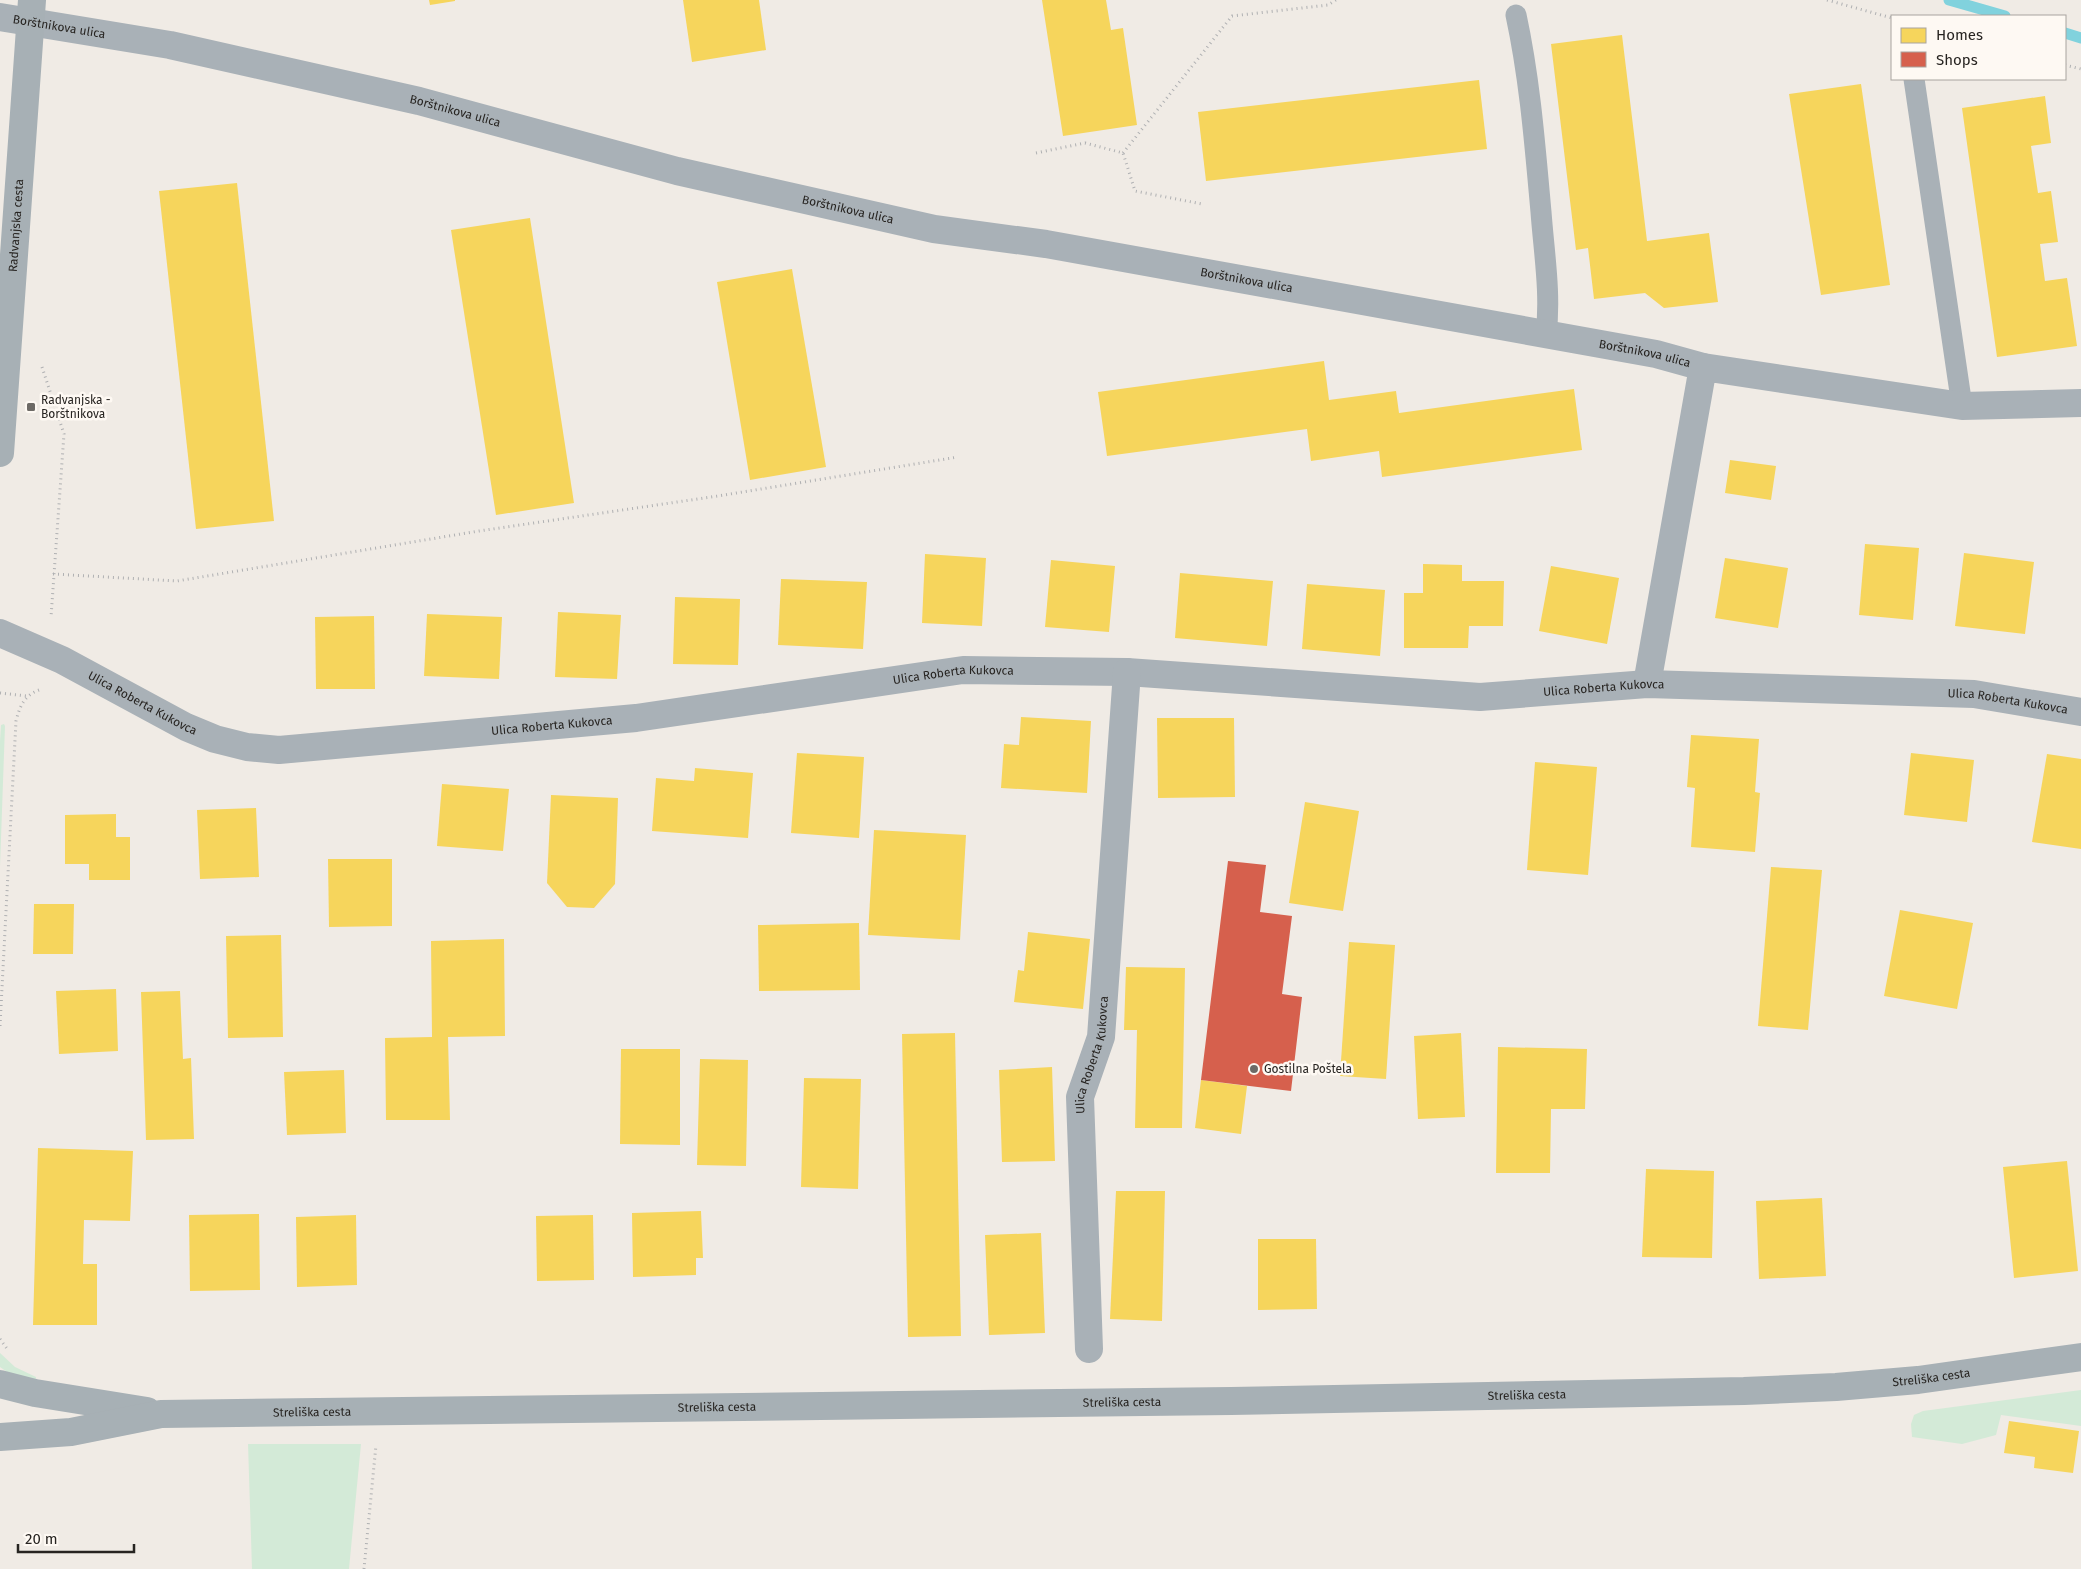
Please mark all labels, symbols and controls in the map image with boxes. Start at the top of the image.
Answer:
street label: Borštnikova ulica [12,12,107,41]
legend [1891,15,2066,80]
text: Homes [1936,26,1983,44]
text: Shops [1936,51,1978,69]
street label: Borštnikova ulica [408,92,502,130]
street label: Radvanjska cesta [6,179,26,273]
street label: Borštnikova ulica [801,192,895,227]
street label: Borštnikova ulica [1199,265,1294,295]
street label: Borštnikova ulica [1598,337,1692,370]
place label: Radvanjska - Borštnikova [41,393,111,421]
marker: Radvanjska - Borštnikova [25,401,37,413]
street label: Ulica Roberta Kukovca [892,663,1014,687]
street label: Ulica Roberta Kukovca [86,668,199,738]
street label: Ulica Roberta Kukovca [1543,677,1665,699]
street label: Ulica Roberta Kukovca [1947,686,2069,717]
street label: Ulica Roberta Kukovca [491,713,613,738]
street label: Ulica Roberta Kukovca [1073,996,1111,1114]
place label: Gostilna Poštela [1264,1062,1352,1076]
marker: Gostilna Poštela [1248,1063,1260,1075]
street label: Streliška cesta [1892,1366,1971,1389]
street label: Streliška cesta [1488,1387,1566,1403]
street label: Streliška cesta [1083,1395,1161,1410]
street label: Streliška cesta [678,1400,756,1415]
street label: Streliška cesta [273,1405,351,1420]
scale bar [18,1522,134,1554]
text: 20 m [25,1530,58,1548]

